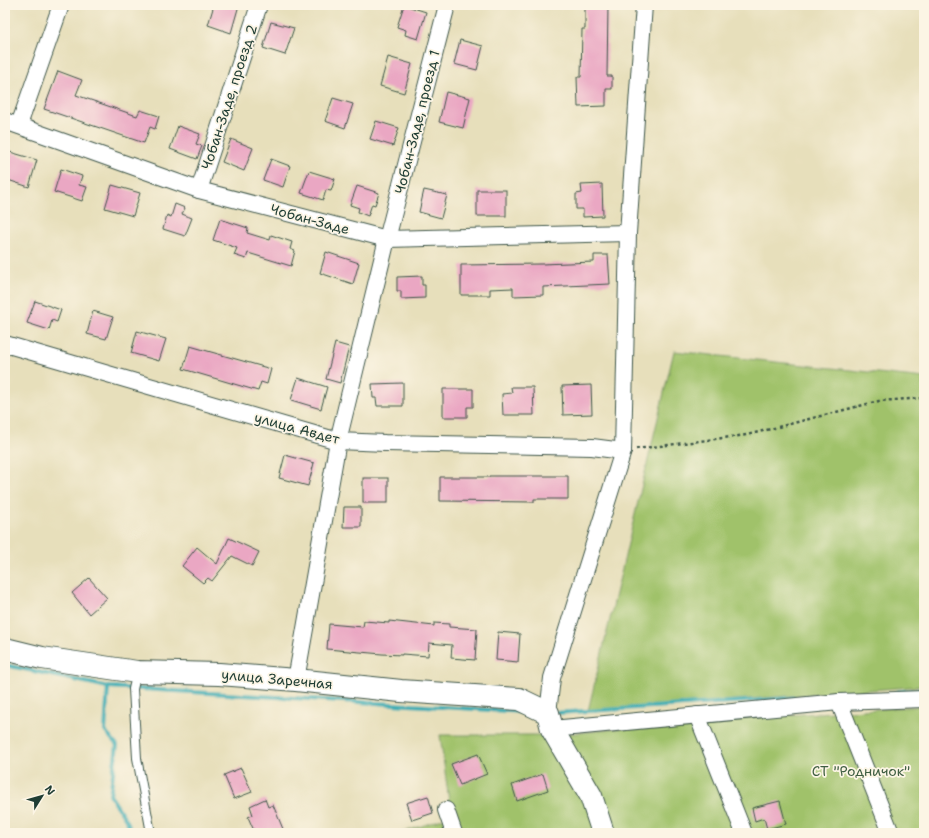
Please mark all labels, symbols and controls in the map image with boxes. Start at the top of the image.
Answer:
street label: Чобан-Заде, проезд 2 [197,22,261,172]
street label: Чобан-Заде, проезд 1 [390,48,444,196]
street label: Чобан-Заде [268,200,352,238]
street label: улица Авдет [252,408,342,448]
street label: улица Заречная [221,665,333,693]
park label: СТ "Родничок" [812,762,910,780]
north arrow [22,776,62,816]
text: N [41,782,58,799]

